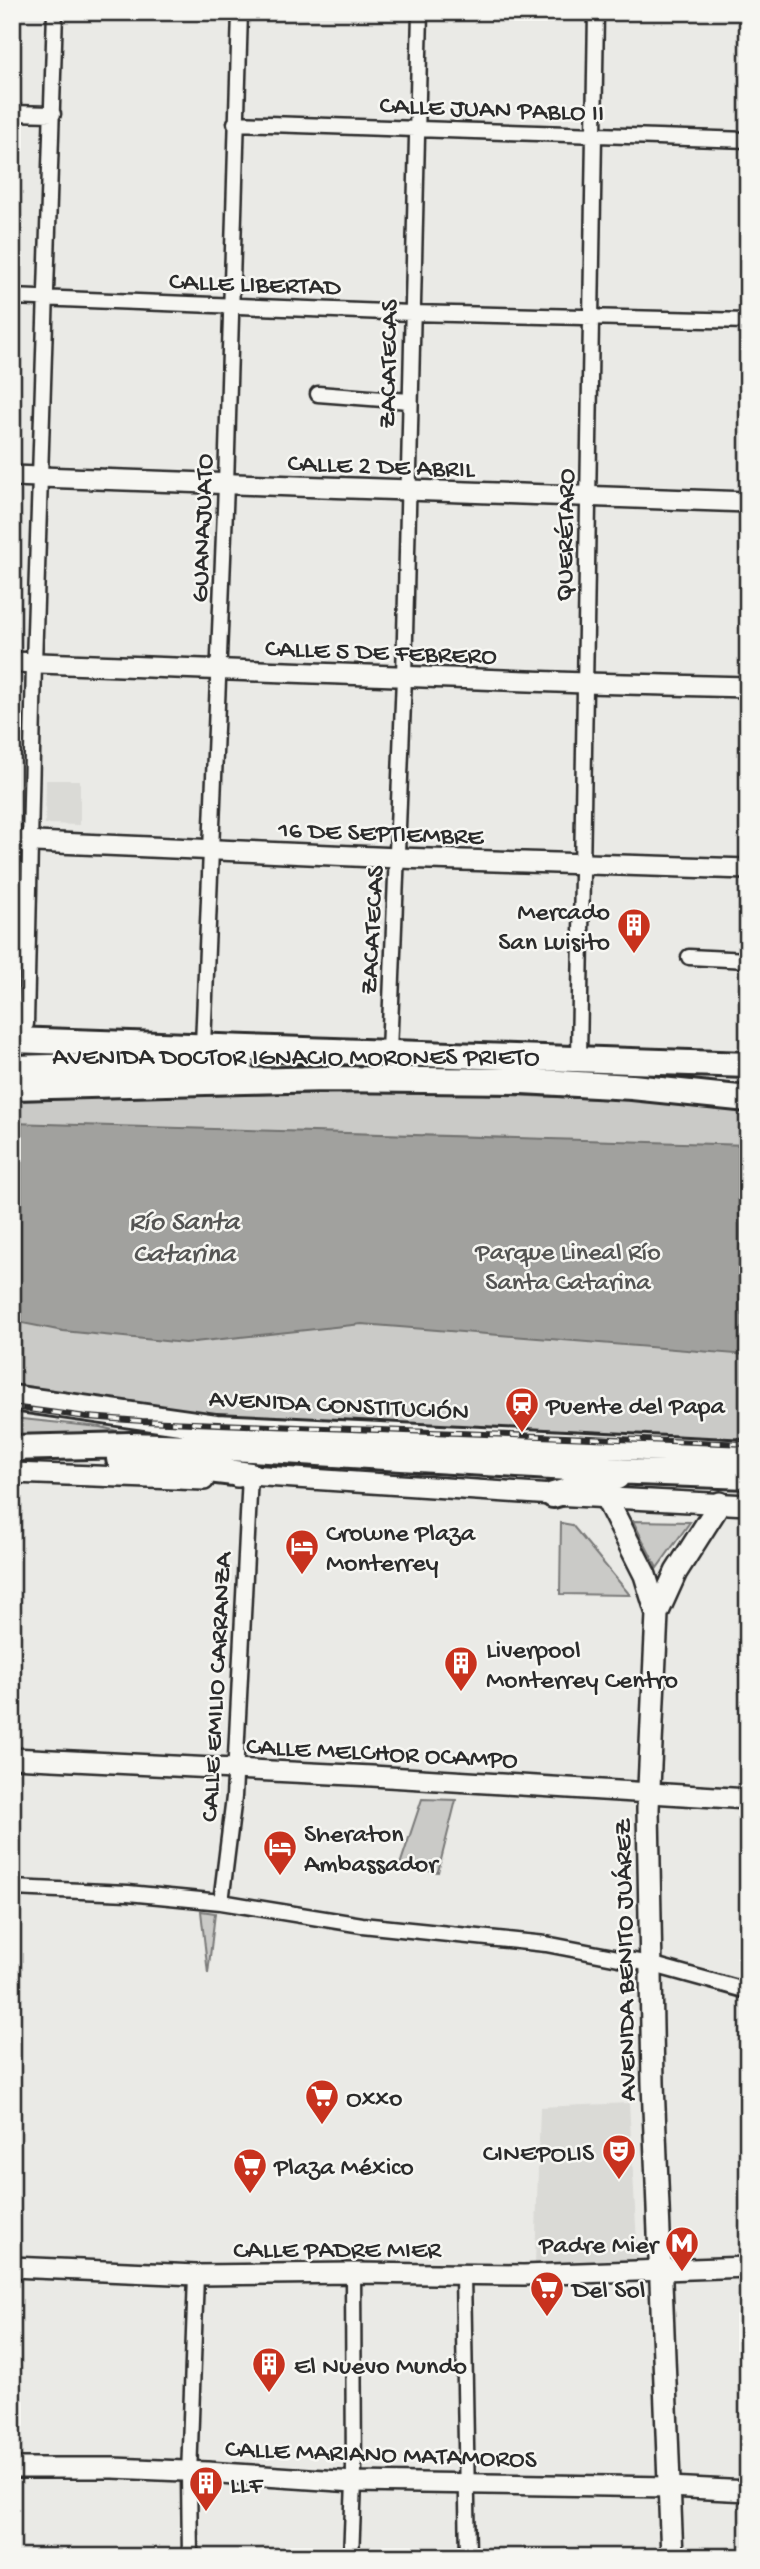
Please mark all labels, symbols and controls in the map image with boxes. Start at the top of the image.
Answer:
street label: CALLE JUAN PABLO II [379,92,605,131]
street label: CALLE LIBERTAD [168,268,341,305]
street label: ZACATECAS [374,298,407,429]
street label: CALLE 2 DE ABRIL [287,450,476,487]
street label: GUANAJUATO [186,453,223,603]
street label: QUERÉTARO [551,468,584,602]
street label: CALLE 5 DE FEBRERO [264,635,498,674]
street label: 16 DE SEPTIEMBRE [277,816,485,855]
street label: ZACATECAS [356,864,393,996]
place label: Mercado San Luisito [498,899,610,960]
building icon: Mercado San Luisito [615,906,653,955]
street label: AVENIDA DOCTOR IGNACIO MORONES PRIETO [52,1044,540,1075]
water label: Río Santa Catarina [129,1207,241,1272]
park label: Parque Lineal Río Santa Catarina [474,1239,661,1300]
street label: AVENIDA CONSTITUCIÓN [208,1385,470,1430]
station icon: Puente del Papa [503,1385,541,1434]
place label: Puente del Papa [545,1393,727,1424]
place label: Crowne Plaza Monterrey [326,1520,477,1581]
hotel icon: Crowne Plaza Monterrey [283,1527,321,1576]
street label: CALLE EMILIO CARRANZA [196,1550,241,1823]
place label: Liverpool Monterrey Centro [486,1637,678,1698]
building icon: Liverpool Monterrey Centro [442,1644,480,1693]
street label: CALLE MELCHOR OCAMPO [245,1733,519,1778]
street label: AVENIDA BENITO JUÁREZ [610,1817,645,2102]
place label: Sheraton Ambassador [304,1821,440,1882]
hotel icon: Sheraton Ambassador [261,1828,299,1877]
supermarket icon: Oxxo [303,2077,341,2126]
place label: Oxxo [346,2085,403,2116]
theatre icon: CINEPOLIS [600,2132,638,2181]
place label: CINEPOLIS [483,2140,595,2171]
supermarket icon: Plaza México [231,2146,269,2195]
place label: Plaza México [273,2154,414,2185]
metro station icon: Padre Mier [663,2224,701,2273]
place label: Padre Mier [538,2232,661,2263]
street label: CALLE PADRE MIER [233,2237,442,2268]
supermarket icon: Del Sol [528,2269,566,2318]
place label: Del Sol [570,2277,646,2308]
building icon: El Nuevo Mundo [250,2345,288,2394]
place label: El Nuevo Mundo [294,2353,467,2384]
street label: CALLE MARIANO MATAMOROS [224,2436,538,2477]
building icon: LLF [187,2464,225,2513]
place label: LLF [230,2472,264,2503]

